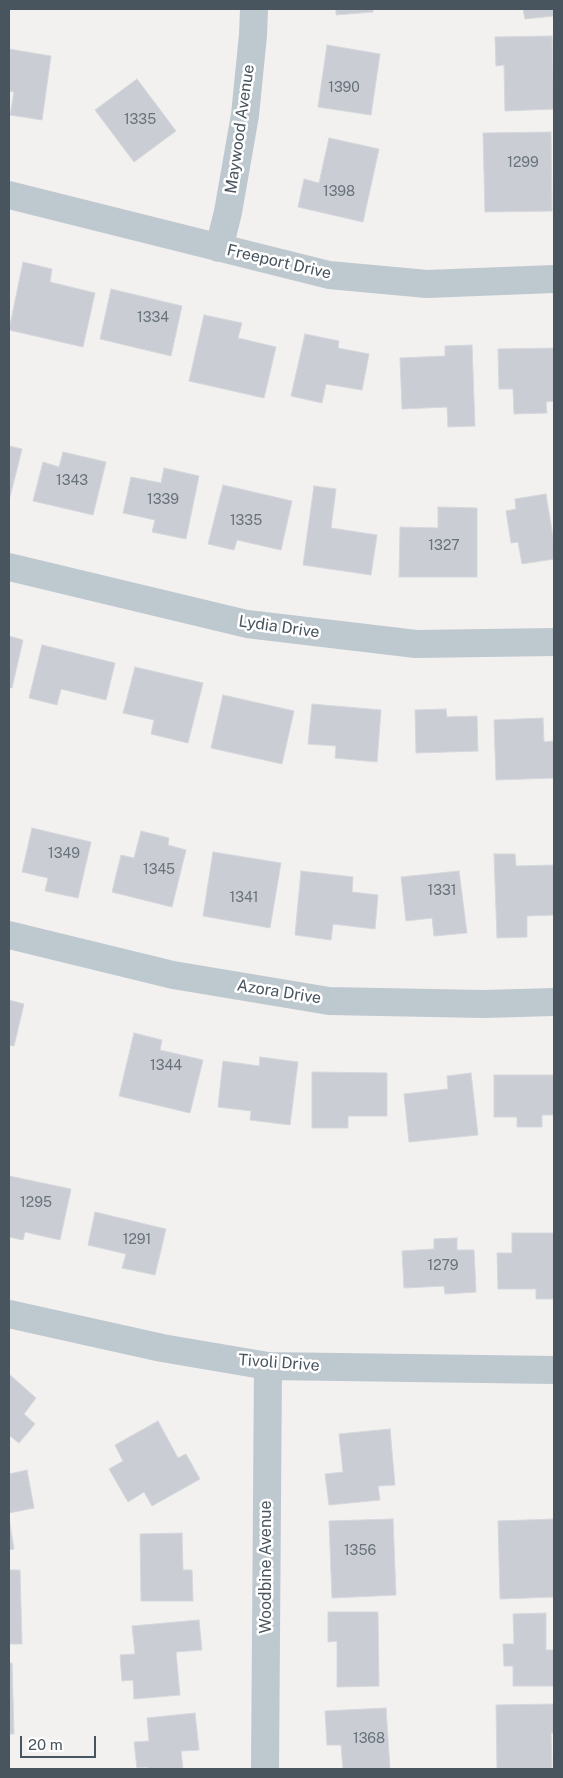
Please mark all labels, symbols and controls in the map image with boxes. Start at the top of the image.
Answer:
street label: Maywood Avenue [221,63,259,195]
house number: 1390 [328,80,360,96]
house number: 1335 [124,112,156,128]
house number: 1299 [507,155,539,171]
house number: 1398 [323,184,355,200]
street label: Freeport Drive [225,241,333,283]
house number: 1334 [137,310,169,326]
house number: 1343 [56,473,88,489]
house number: 1339 [147,492,179,508]
house number: 1335 [230,513,262,529]
house number: 1327 [428,538,460,554]
street label: Lydia Drive [237,612,321,642]
house number: 1349 [48,846,80,862]
house number: 1345 [143,862,175,878]
house number: 1331 [428,883,456,899]
house number: 1341 [230,890,258,906]
street label: Azora Drive [235,976,323,1008]
house number: 1344 [150,1058,182,1074]
house number: 1295 [20,1195,52,1211]
house number: 1291 [123,1232,151,1248]
house number: 1279 [428,1258,458,1274]
street label: Tivoli Drive [238,1351,320,1375]
street label: Woodbine Avenue [256,1500,276,1634]
house number: 1356 [344,1543,376,1559]
scale bar [22,1726,99,1758]
house number: 1368 [353,1731,385,1747]
text: 20 m [28,1736,63,1753]

